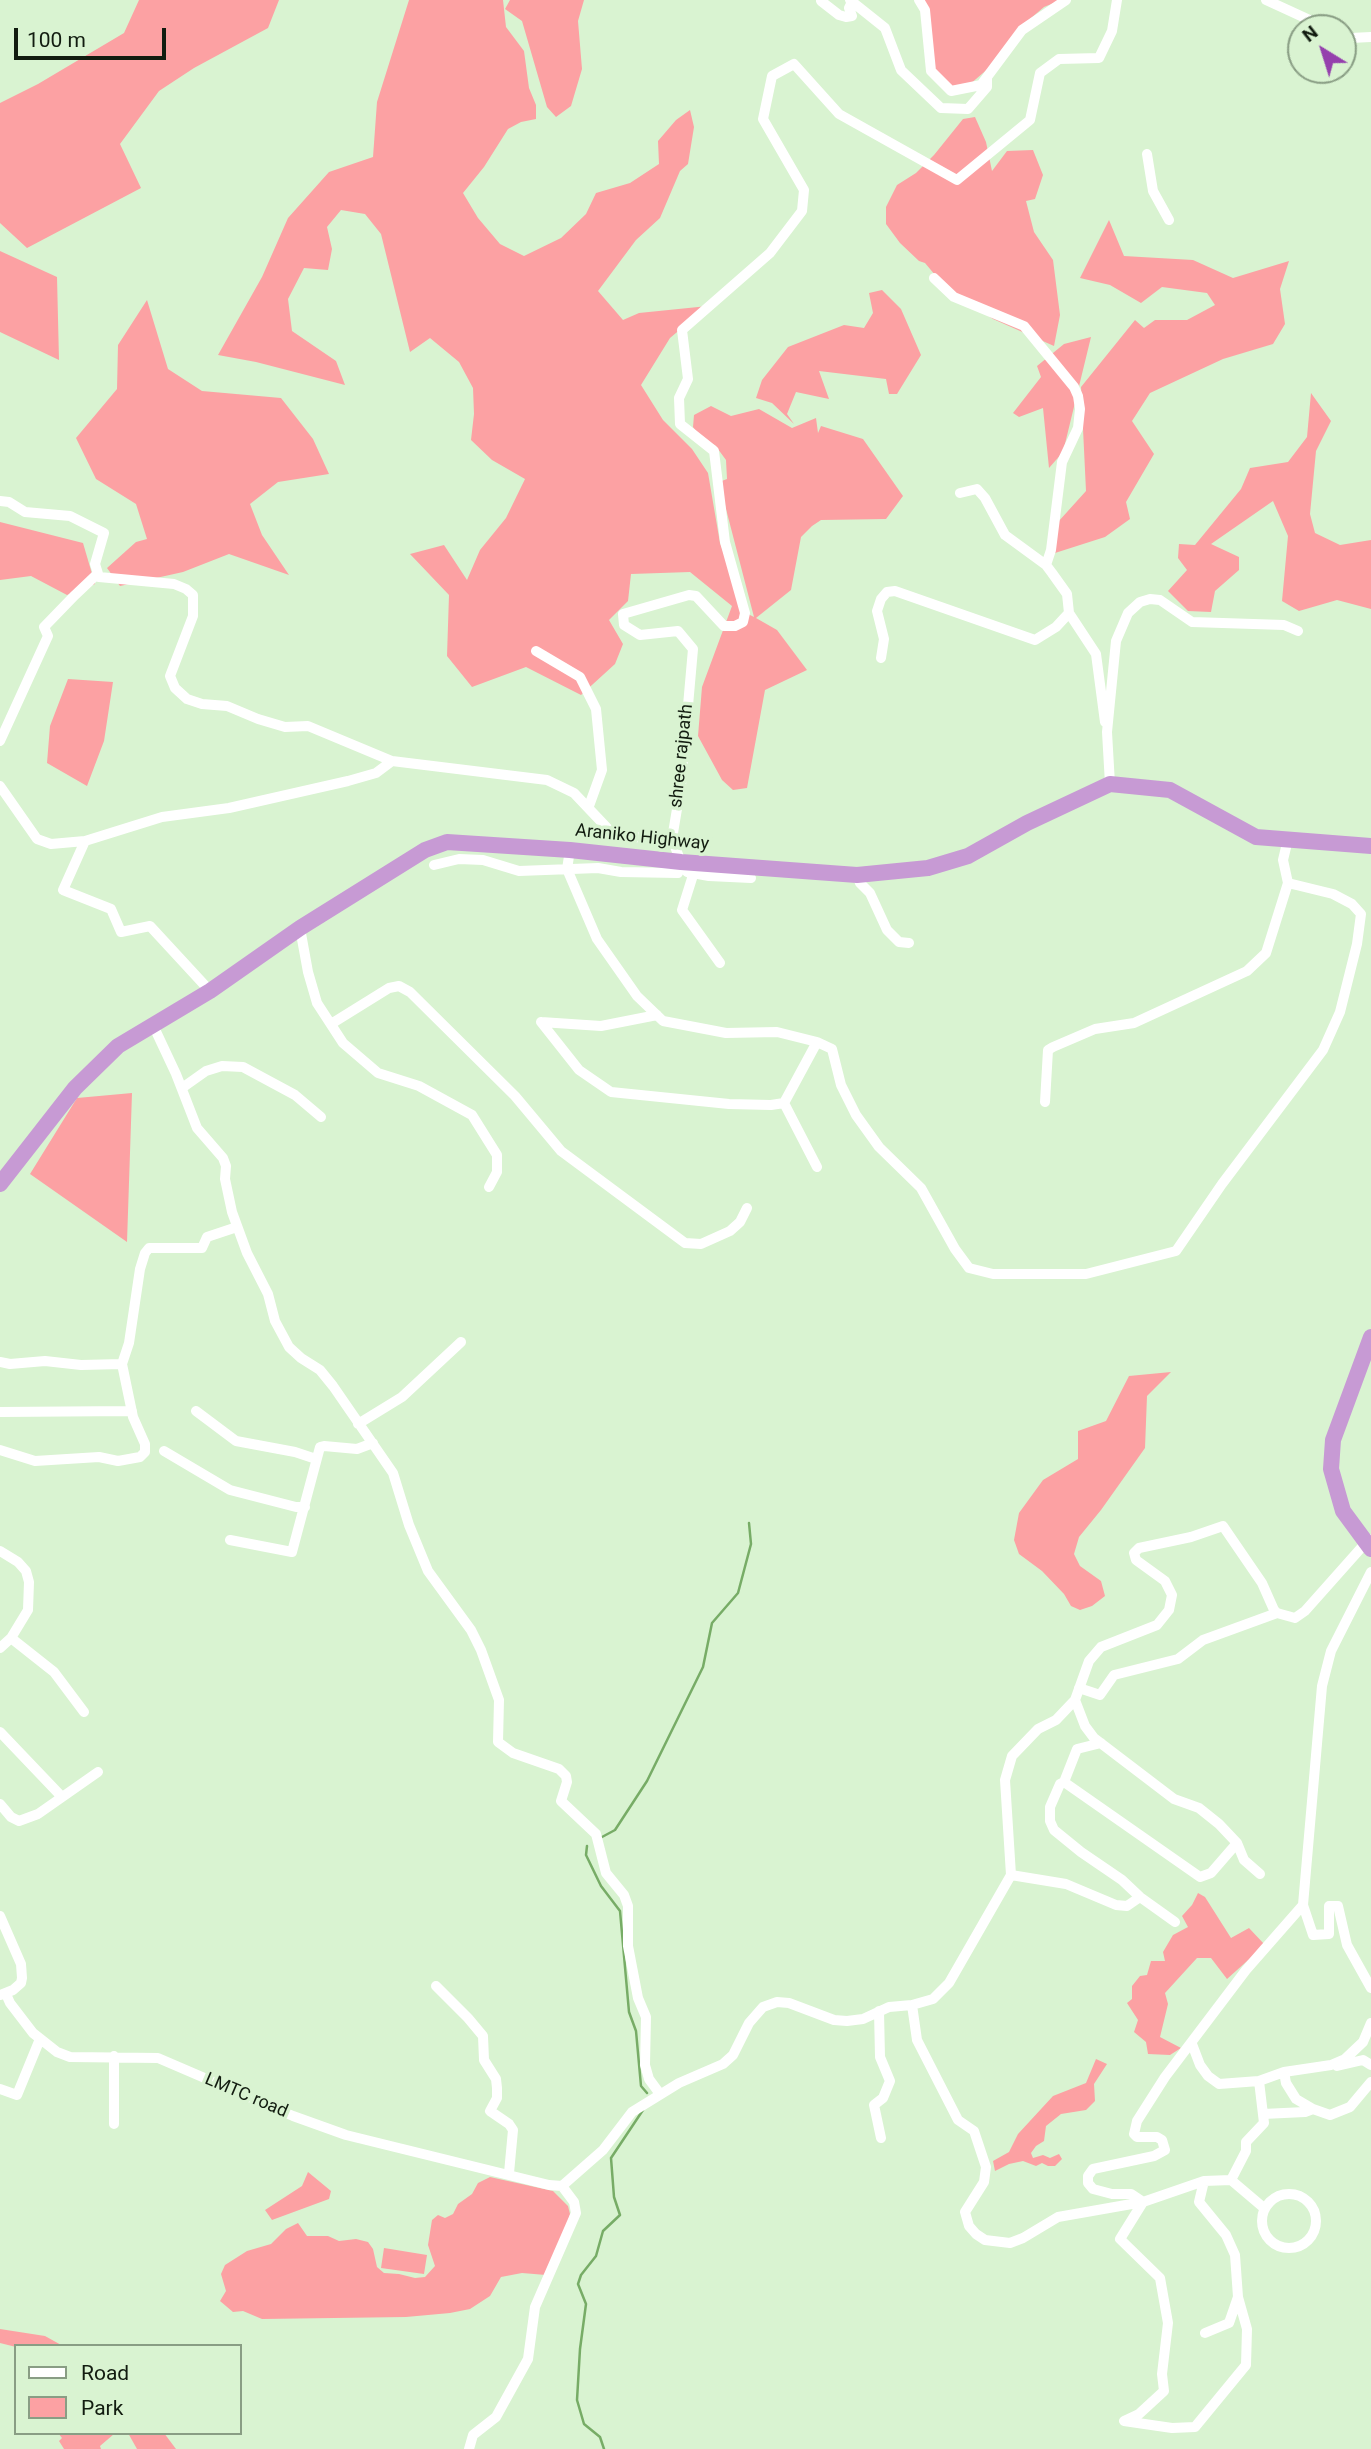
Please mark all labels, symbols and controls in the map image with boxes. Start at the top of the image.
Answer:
scale bar [18,14,170,58]
north arrow [1287,14,1357,84]
text: N [1298,20,1322,47]
text: 100 m [27,28,86,52]
street label: shree rajpath [666,703,698,809]
street label: Araniko Highway [574,820,710,856]
street label: LMTC road [201,2069,291,2123]
legend [14,2344,242,2435]
text: Road [81,2361,129,2385]
text: Park [81,2396,123,2420]

